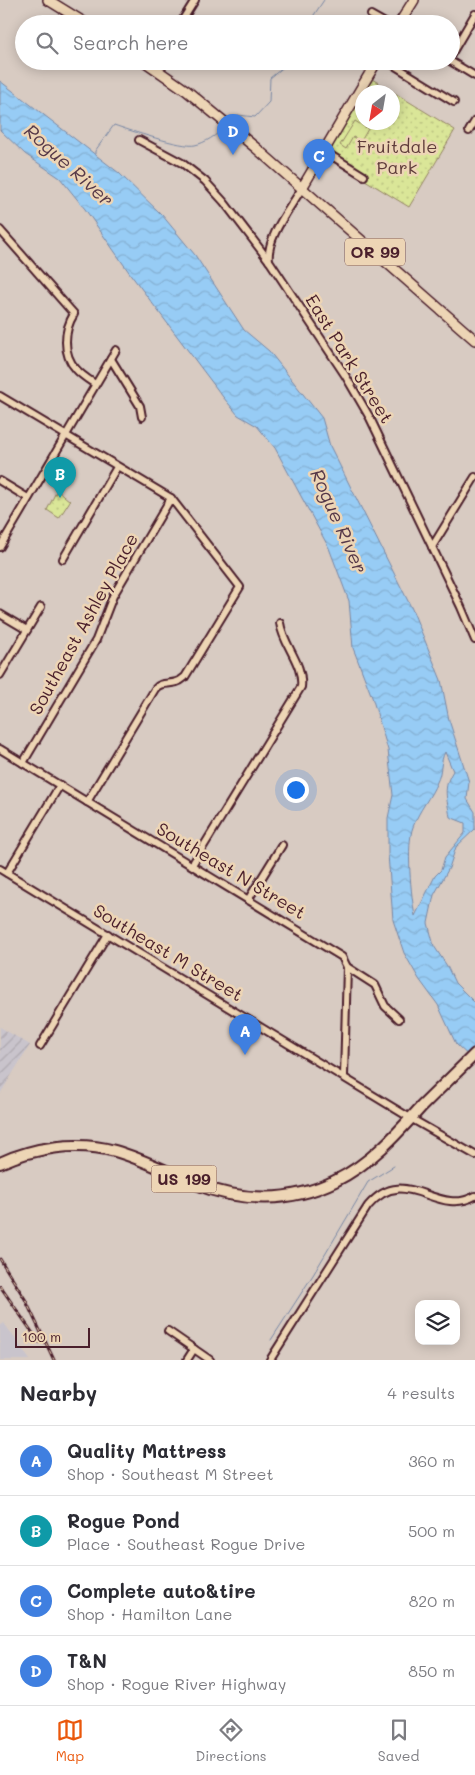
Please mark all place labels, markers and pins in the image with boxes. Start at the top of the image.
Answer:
pin: D [217,114,249,155]
pin: C [303,139,335,180]
pin: B [44,457,76,498]
pin: A [229,1014,261,1055]

